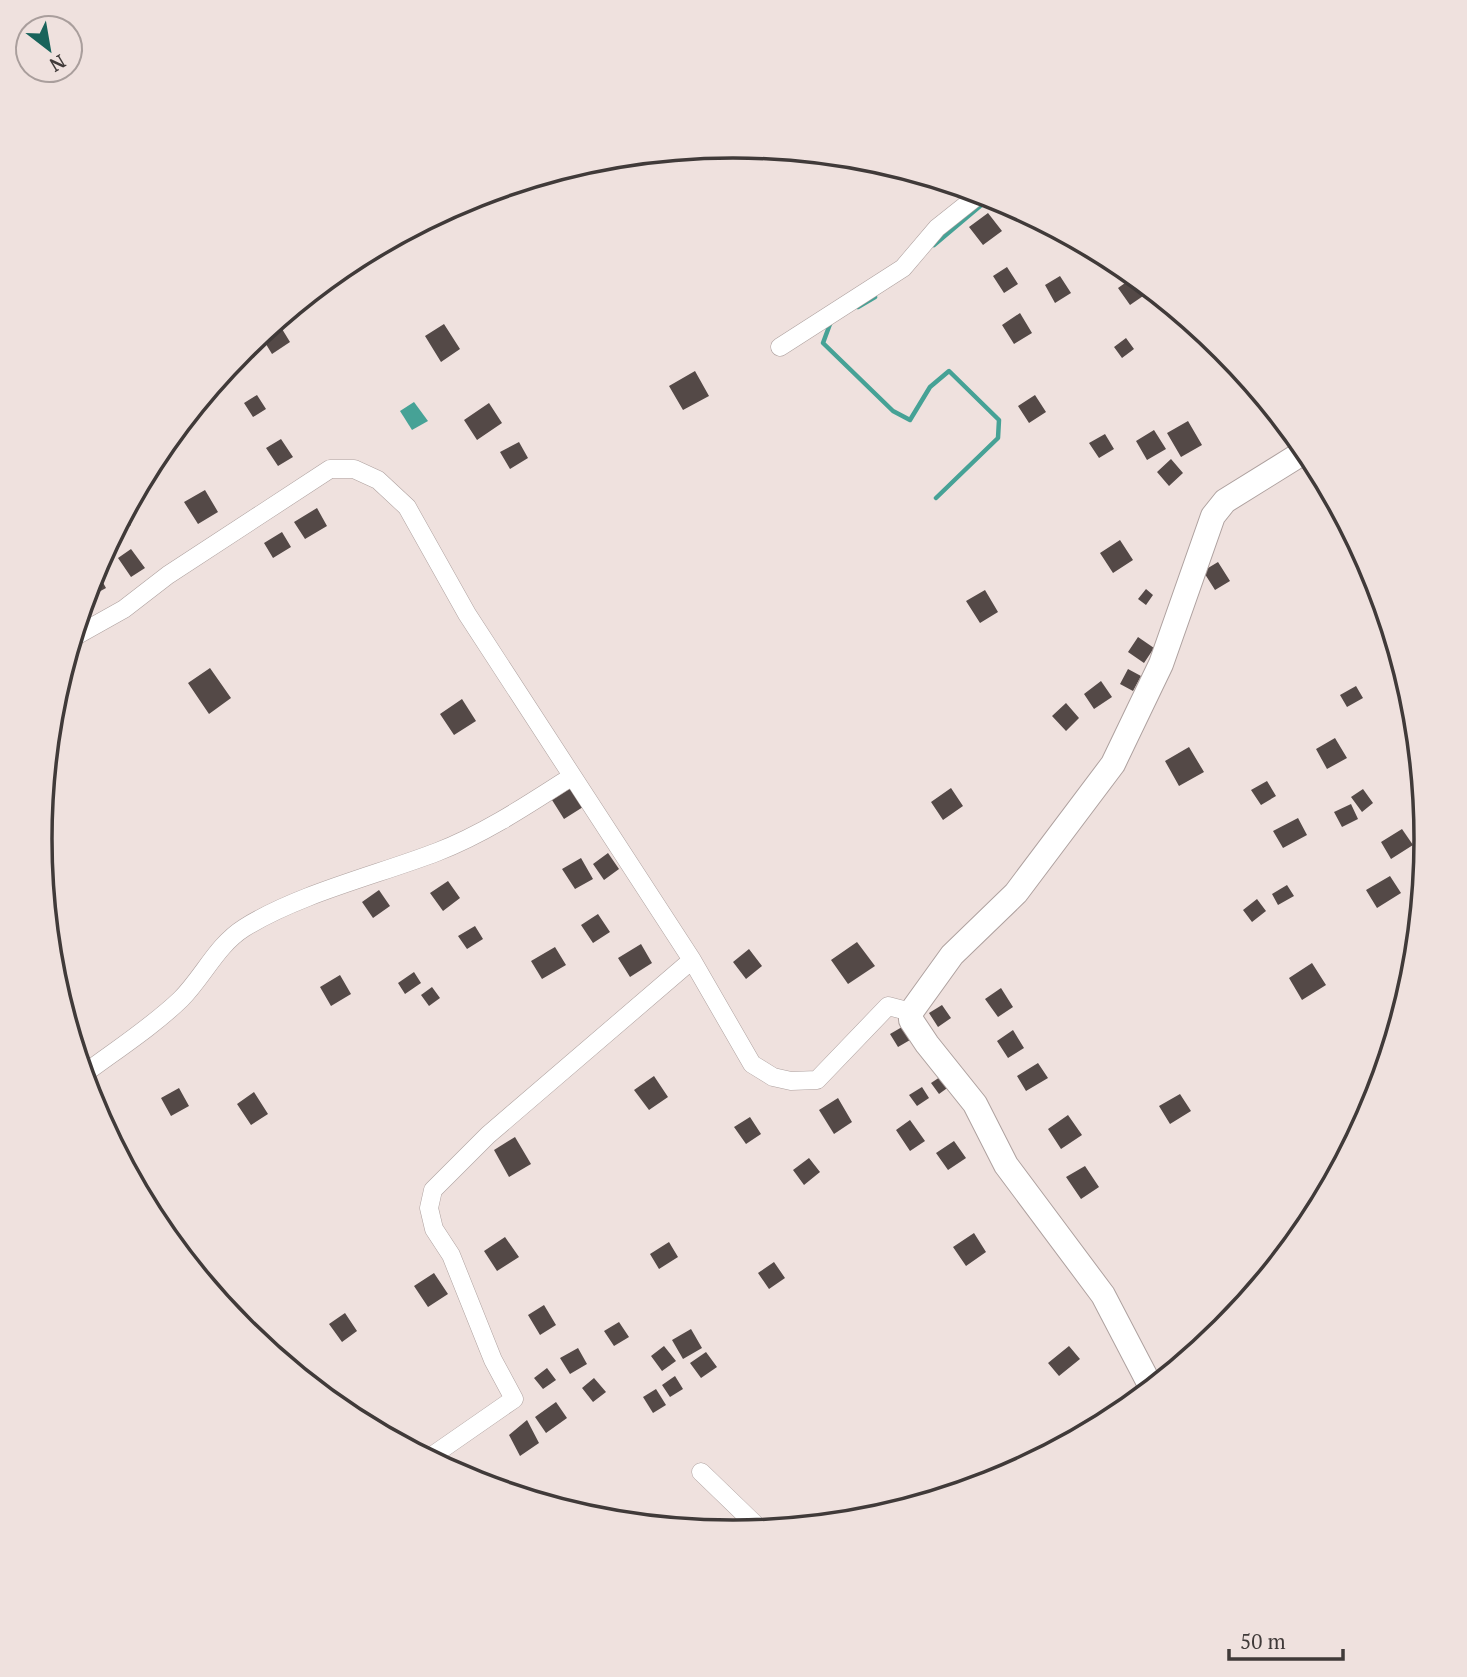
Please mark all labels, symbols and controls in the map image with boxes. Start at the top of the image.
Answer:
north arrow [14,14,84,84]
text: N [45,50,71,79]
scale bar [1229,1618,1343,1662]
text: 50 m [1240,1627,1286,1655]

